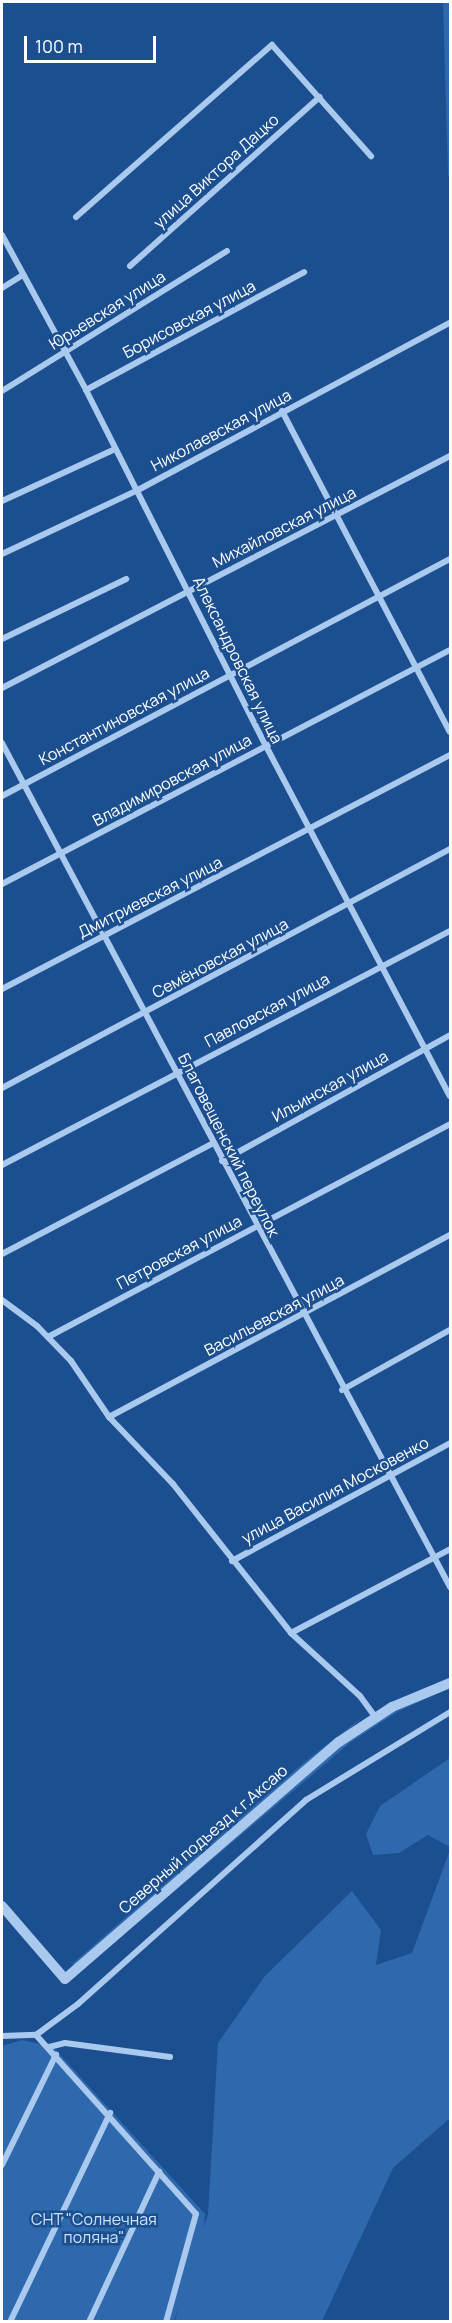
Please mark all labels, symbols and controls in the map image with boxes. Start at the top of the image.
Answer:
scale bar [27,24,159,62]
text: 100 m [35,34,83,58]
street label: улица Виктора Дацко [149,110,283,232]
street label: Юрьевская улица [45,266,169,354]
street label: Борисовская улица [119,276,259,362]
street label: Николаевская улица [148,385,294,475]
street label: Михайловская улица [209,482,359,572]
street label: Александровская улица [189,573,287,747]
street label: Константиновская улица [36,663,212,769]
street label: Владимировская улица [89,730,255,830]
street label: Дмитриевская улица [75,852,225,942]
street label: Семёновская улица [149,914,291,1002]
street label: Павловская улица [201,969,333,1051]
street label: Ильинская улица [269,1046,391,1126]
street label: Благовещенский переулок [174,1050,284,1240]
street label: Петровская улица [113,1211,245,1293]
street label: Васильевская улица [201,1270,347,1360]
street label: улица Василия Московенко [238,1432,432,1548]
street label: Северный подъезд к г.Аксаю [115,1760,291,1918]
park label: СНТ "Солнечная поляна" [31,2209,157,2247]

